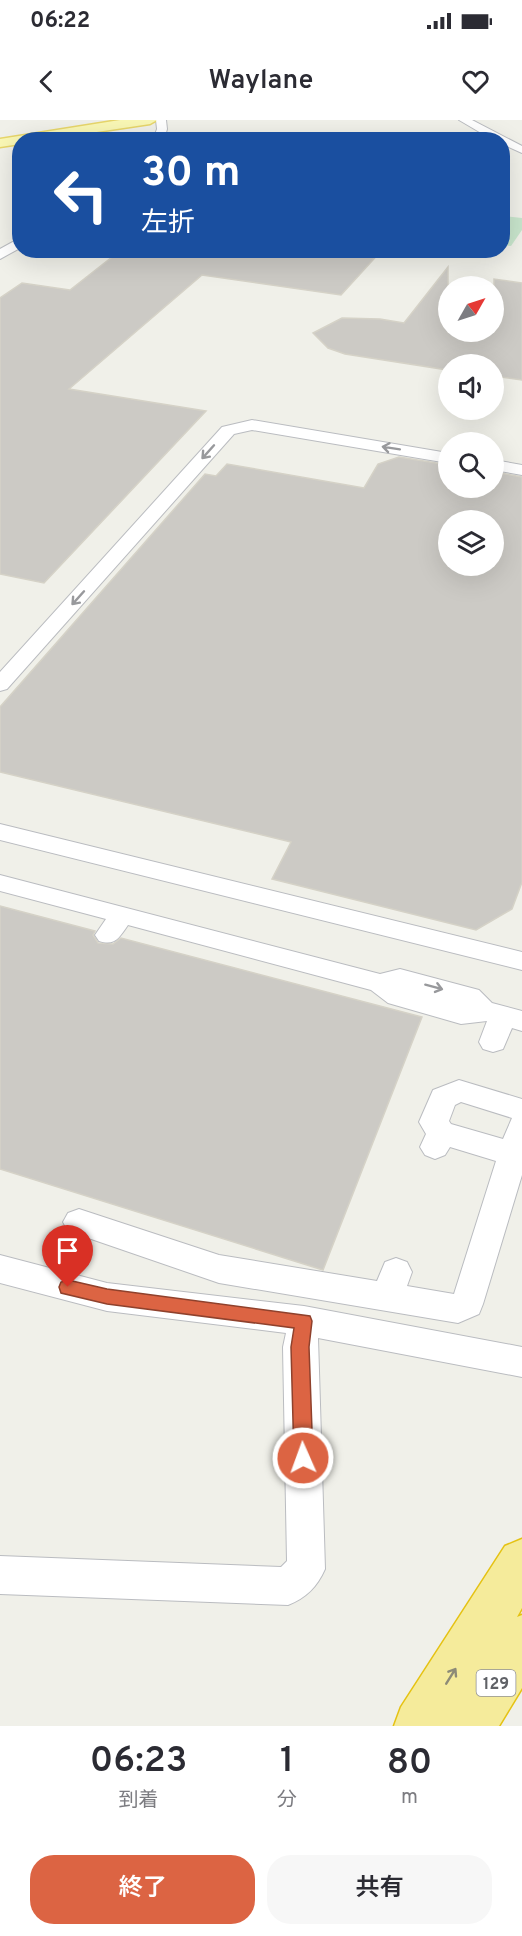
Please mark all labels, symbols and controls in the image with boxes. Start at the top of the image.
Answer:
text: 06:22 [30,8,90,35]
text: Waylane [209,64,313,98]
icon: back [30,65,63,98]
icon: heart [459,65,492,98]
text: 30 m [141,148,240,201]
icon: left [42,156,120,234]
text: 左折 [141,207,195,241]
north arrow [438,276,504,342]
map controls [438,276,504,576]
button: sound [438,354,504,420]
button: search [438,432,504,498]
one-way arrow [381,443,401,454]
one-way arrow [201,445,215,460]
button: layers [438,510,504,576]
one-way arrow [71,590,85,605]
one-way arrow [424,982,443,993]
pin [42,1225,93,1287]
icon: arrive [51,1234,84,1267]
position arrow [271,1426,335,1490]
one-way arrow [444,1668,457,1685]
road number: 129 [476,1670,516,1696]
text: 06:23 [90,1739,187,1785]
text: 1 [280,1739,294,1785]
text: 80 [387,1741,432,1787]
text: m [401,1785,418,1811]
text: 到着 [119,1788,159,1814]
text: 分 [277,1788,297,1814]
button: 終了 [30,1855,255,1924]
button: 共有 [267,1855,492,1924]

